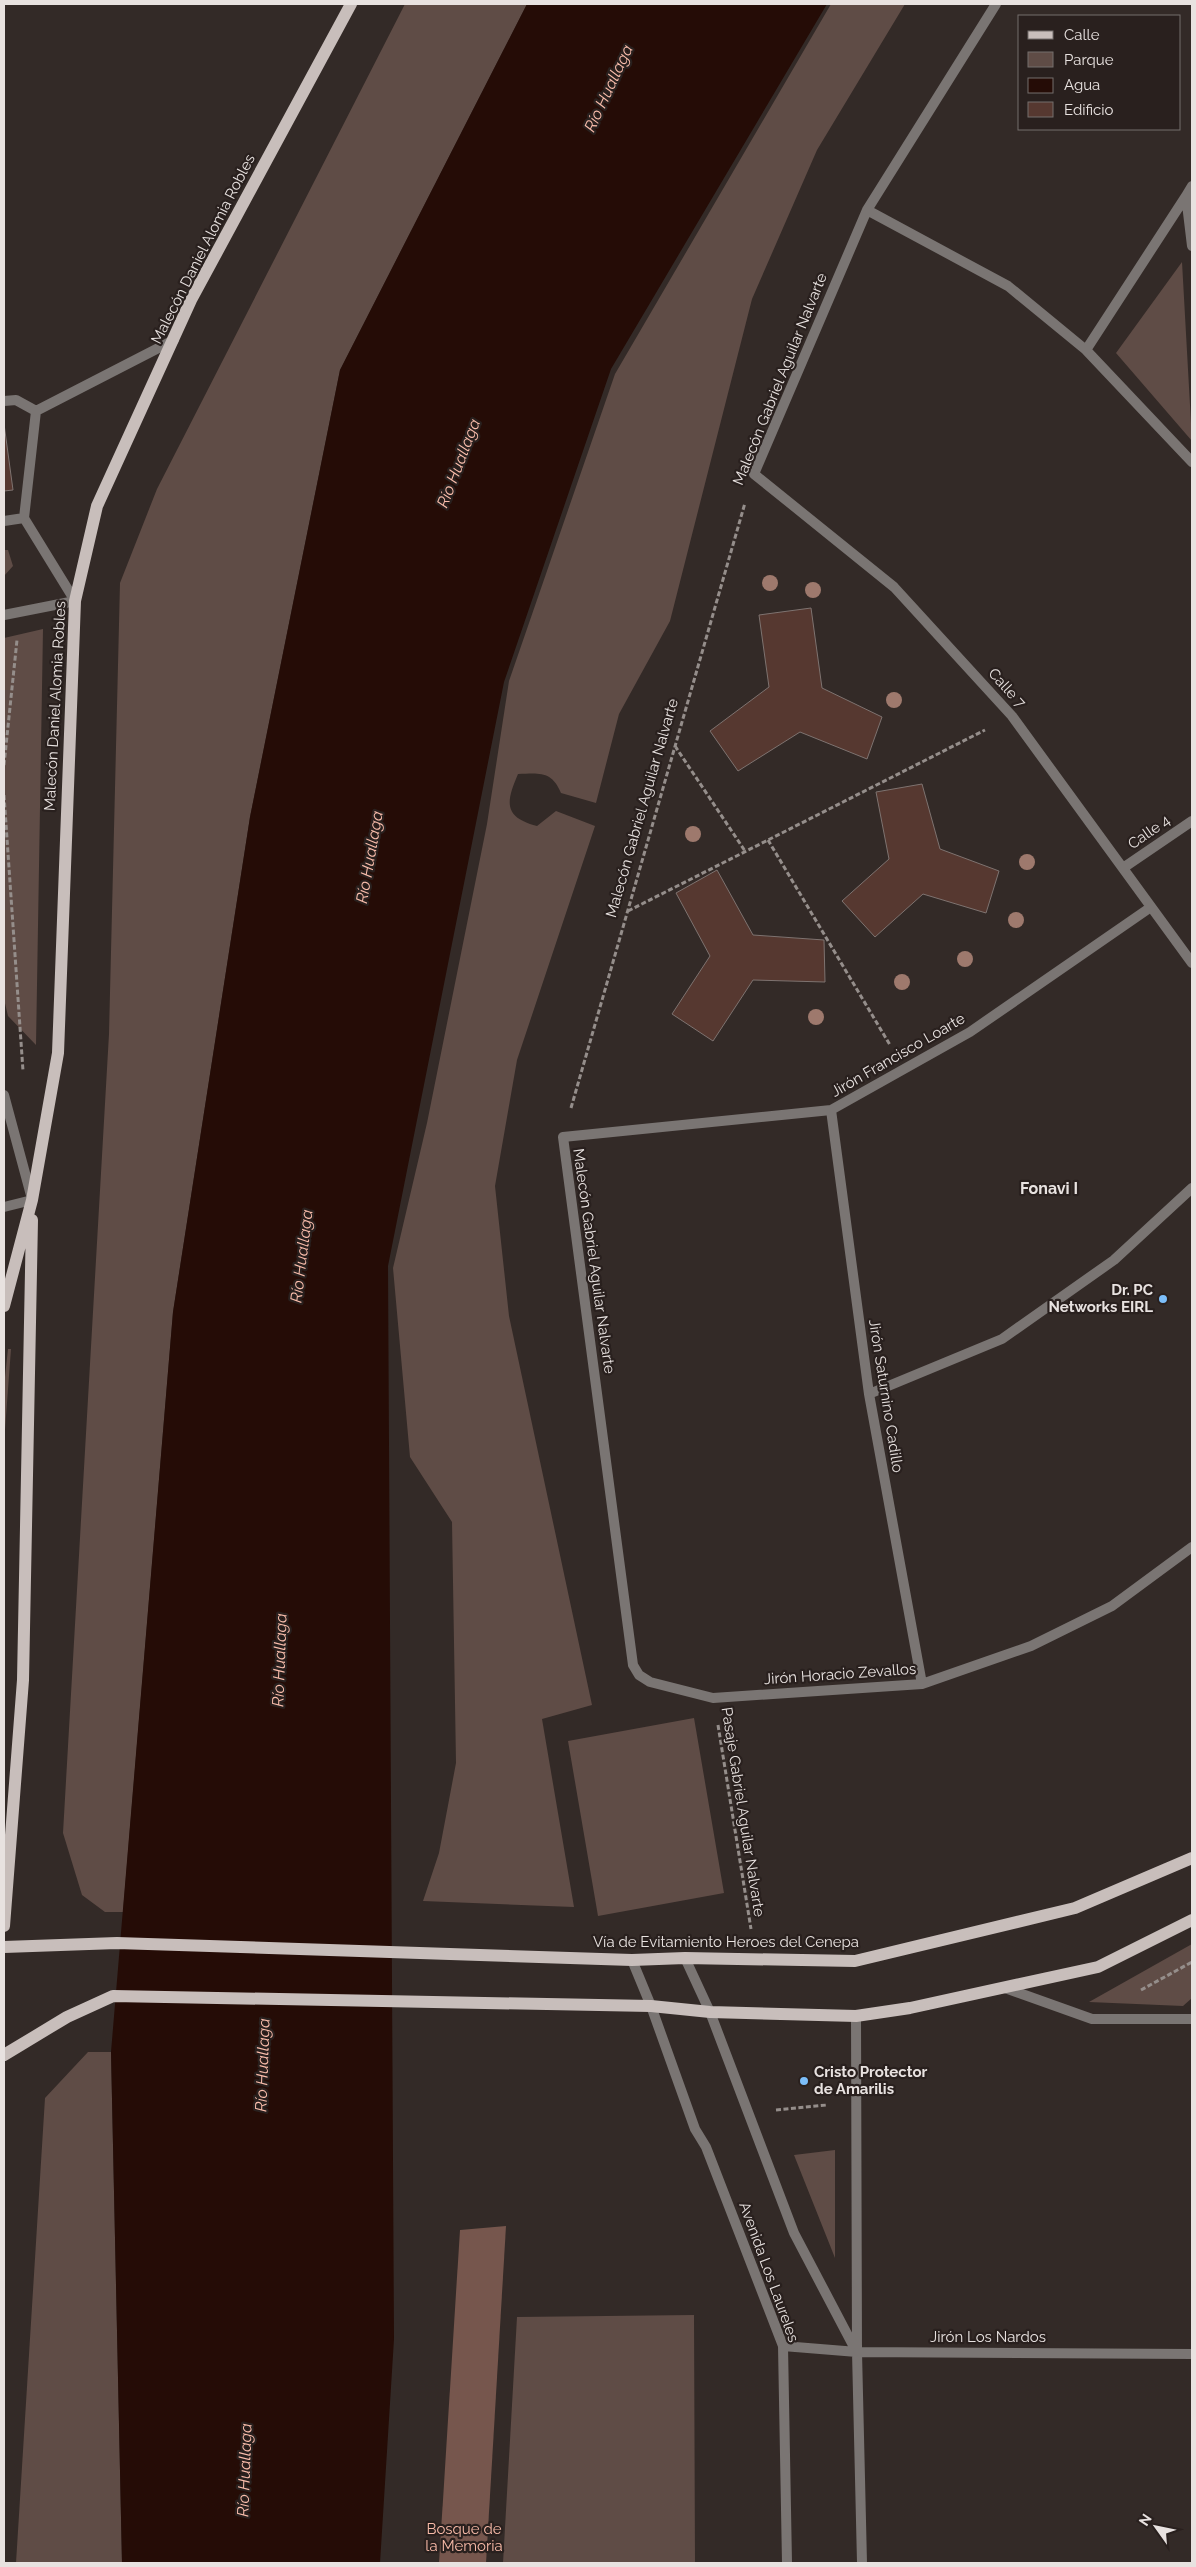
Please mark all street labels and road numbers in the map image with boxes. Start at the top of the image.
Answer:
street label: Malecón Daniel Alomia Robles [147,151,259,347]
street label: Malecón Gabriel Aguilar Nalvarte [729,270,831,488]
street label: Malecón Daniel Alomia Robles [41,600,69,812]
street label: Calle 7 [984,664,1030,712]
street label: Malecón Gabriel Aguilar Nalvarte [602,696,682,920]
street label: Calle 4 [1124,811,1174,853]
street label: Jirón Francisco Loarte [828,1009,968,1101]
street label: Malecón Gabriel Aguilar Nalvarte [569,1147,619,1375]
street label: Jirón Saturnino Cadillo [865,1318,907,1474]
street label: Jirón Horacio Zevallos [763,1660,917,1688]
street label: Pasaje Gabriel Aguilar Nalvarte [718,1706,769,1918]
street label: Vía de Evitamiento Heroes del Cenepa [593,1933,859,1951]
street label: Avenida Los Laureles [735,2199,803,2345]
street label: Jirón Los Nardos [930,2328,1046,2346]

